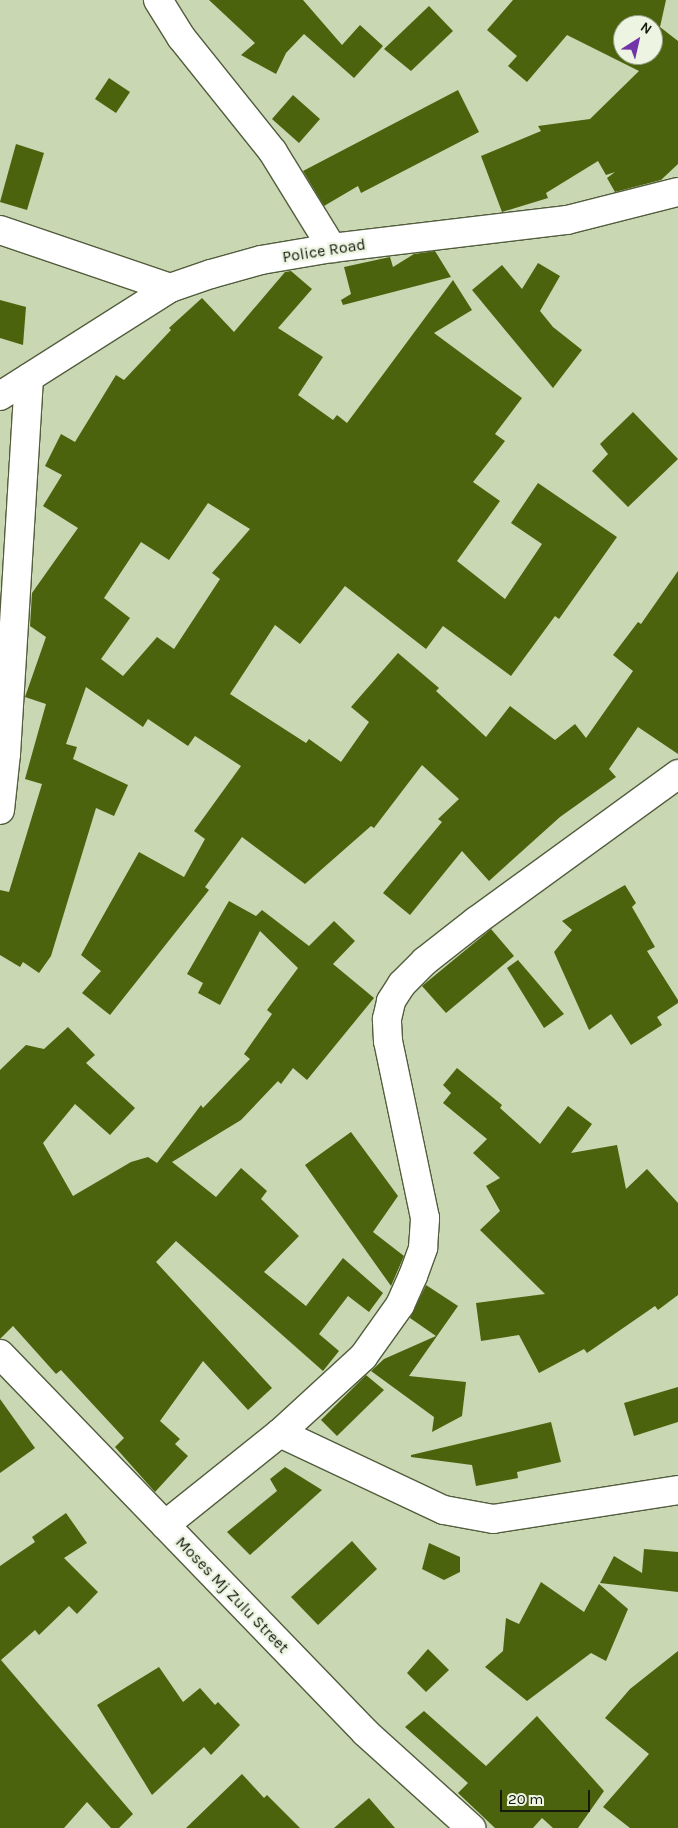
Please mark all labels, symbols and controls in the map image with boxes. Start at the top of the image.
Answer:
north arrow [613,15,663,65]
text: N [637,18,655,38]
street label: Police Road [281,235,367,267]
street label: Moses Mj Zulu Street [171,1533,293,1657]
scale bar [503,1780,593,1812]
text: 20 m [508,1790,543,1808]

